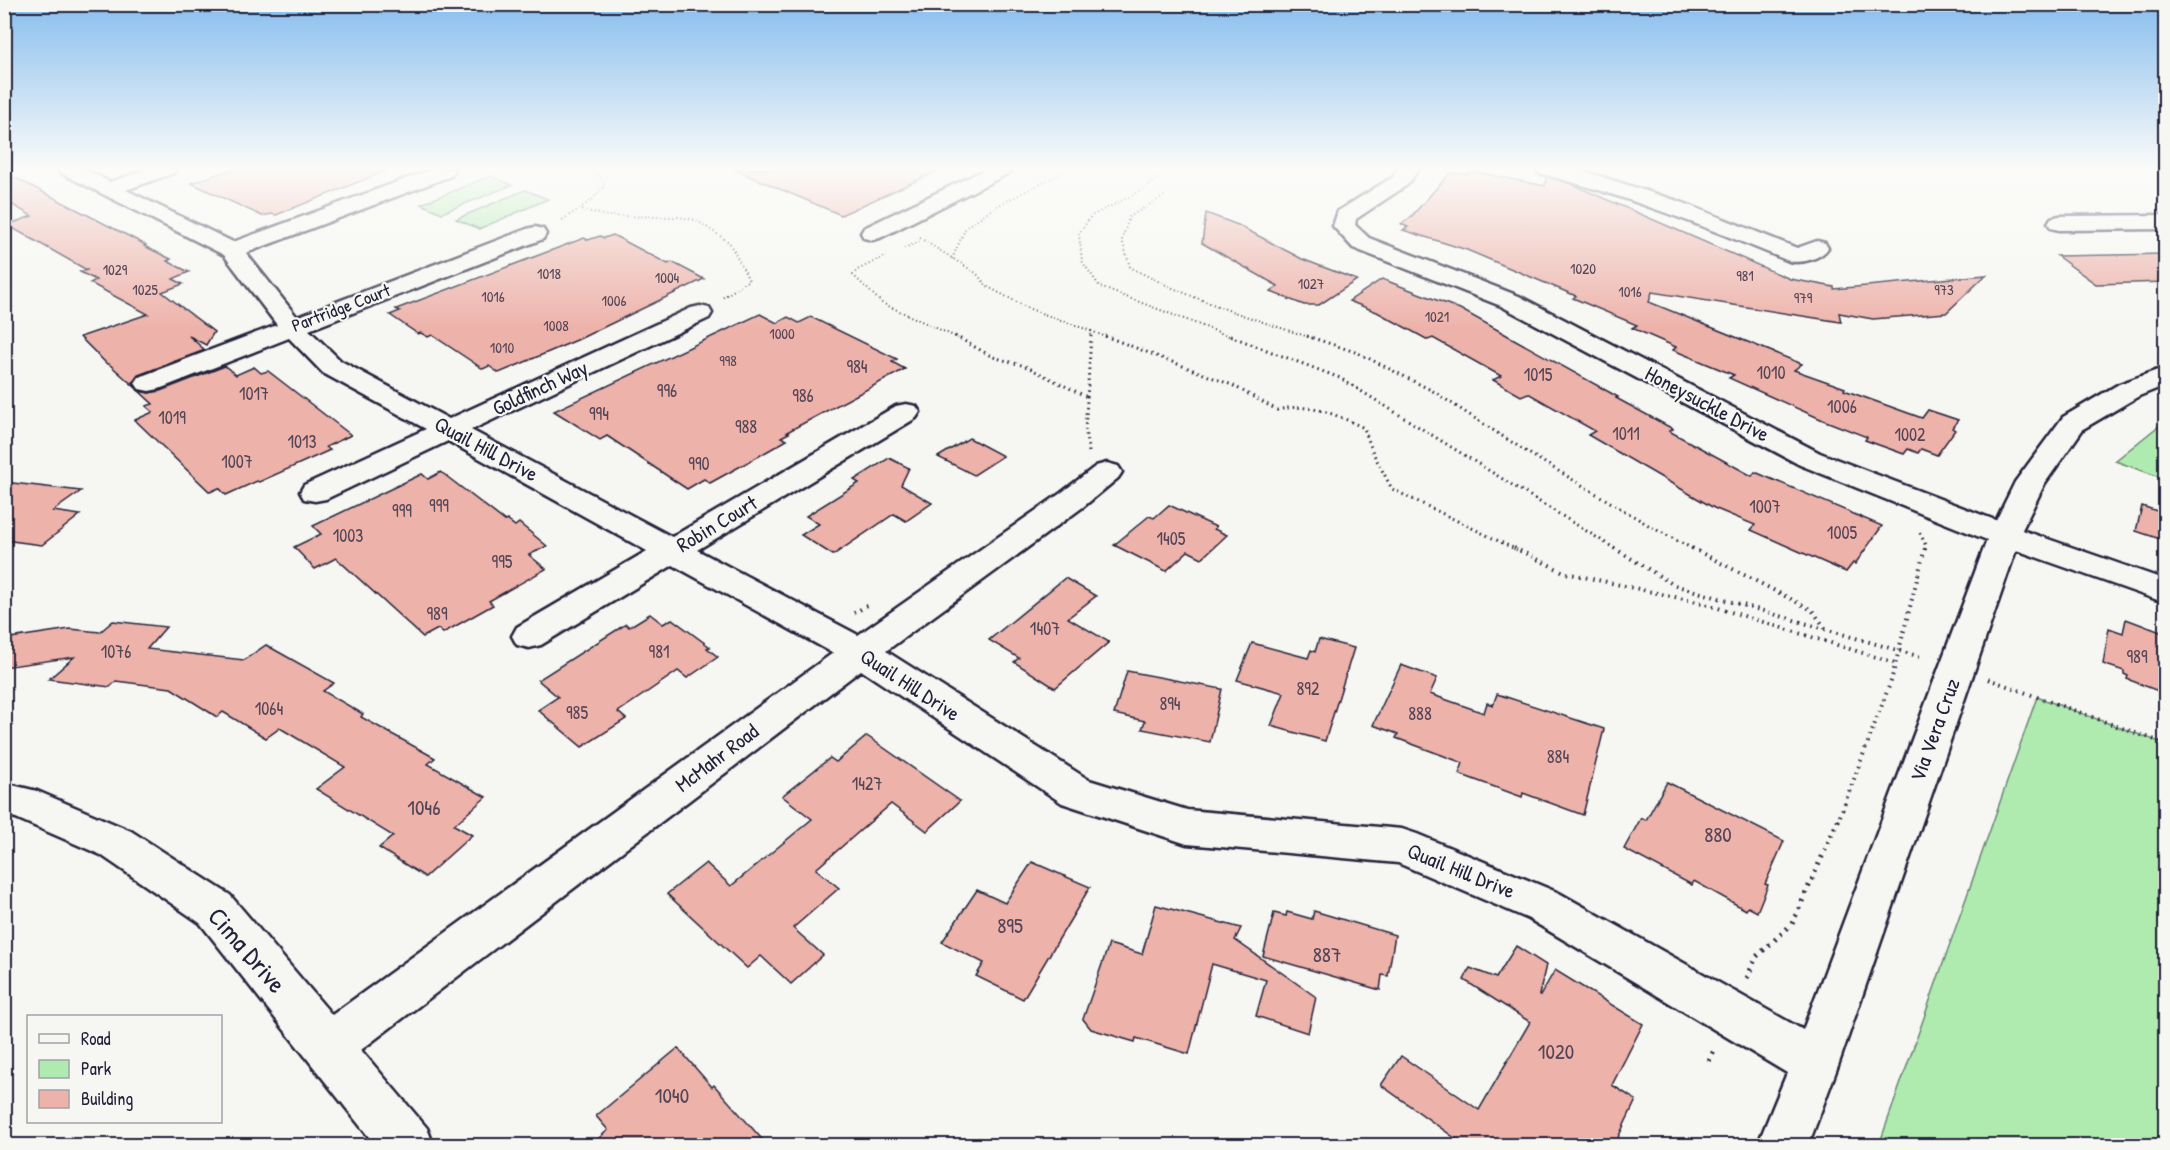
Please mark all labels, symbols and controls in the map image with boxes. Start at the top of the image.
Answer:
house number: 1020 [1570,258,1596,279]
house number: 1029 [103,259,128,280]
house number: 1018 [537,263,561,284]
house number: 981 [1736,265,1754,286]
house number: 1004 [655,267,680,288]
house number: 1027 [1298,273,1324,294]
street label: Partridge Court [288,277,394,338]
house number: 1025 [132,279,158,300]
house number: 973 [1934,279,1954,300]
house number: 1016 [1618,281,1642,302]
house number: 1016 [481,286,505,307]
house number: 979 [1794,287,1813,308]
house number: 1006 [602,290,626,311]
house number: 1021 [1425,306,1449,327]
house number: 1008 [543,315,569,336]
house number: 1000 [769,323,795,344]
house number: 1010 [490,337,514,358]
house number: 998 [719,350,737,371]
street label: Goldfinch Way [487,353,592,422]
house number: 984 [846,354,868,379]
street label: Honeysuckle Drive [1640,359,1774,448]
house number: 1010 [1756,360,1786,385]
house number: 1015 [1524,362,1553,387]
house number: 996 [657,378,677,403]
house number: 1017 [239,381,269,406]
house number: 986 [792,383,814,408]
house number: 1006 [1827,394,1857,419]
house number: 994 [589,401,609,426]
house number: 1019 [158,405,186,430]
street label: Quail Hill Drive [429,409,543,488]
house number: 988 [735,414,757,439]
house number: 1011 [1612,421,1640,446]
house number: 1002 [1894,422,1926,447]
house number: 1013 [287,429,317,454]
house number: 1007 [221,449,253,474]
house number: 990 [688,451,710,476]
street label: Robin Court [671,488,763,559]
house number: 999 [429,493,449,518]
house number: 1007 [1749,494,1781,519]
house number: 999 [392,498,412,523]
house number: 1005 [1827,520,1858,545]
house number: 1003 [333,523,363,548]
house number: 1405 [1157,526,1186,551]
house number: 995 [492,549,513,574]
house number: 989 [426,601,448,626]
house number: 1407 [1030,616,1060,641]
house number: 1076 [101,639,131,664]
house number: 981 [649,639,669,664]
street label: Quail Hill Drive [855,642,966,728]
house number: 989 [2126,644,2148,669]
street label: Via Vera Cruz [1902,674,1967,785]
house number: 892 [1297,676,1320,701]
house number: 894 [1159,691,1181,716]
house number: 1064 [255,696,284,721]
house number: 985 [566,700,588,725]
house number: 888 [1408,701,1432,726]
street label: McMahr Road [669,717,764,799]
house number: 884 [1547,744,1569,769]
house number: 1427 [852,771,882,796]
house number: 1046 [407,793,441,822]
house number: 880 [1704,820,1732,849]
street label: Quail Hill Drive [1403,836,1519,905]
street label: Cima Drive [200,899,294,1000]
house number: 895 [997,911,1023,940]
house number: 887 [1313,940,1341,969]
legend [27,1015,222,1123]
text: Road [81,1026,111,1051]
house number: 1020 [1538,1037,1574,1066]
text: Park [81,1056,112,1081]
house number: 1040 [655,1081,689,1110]
text: Building [81,1086,133,1111]

